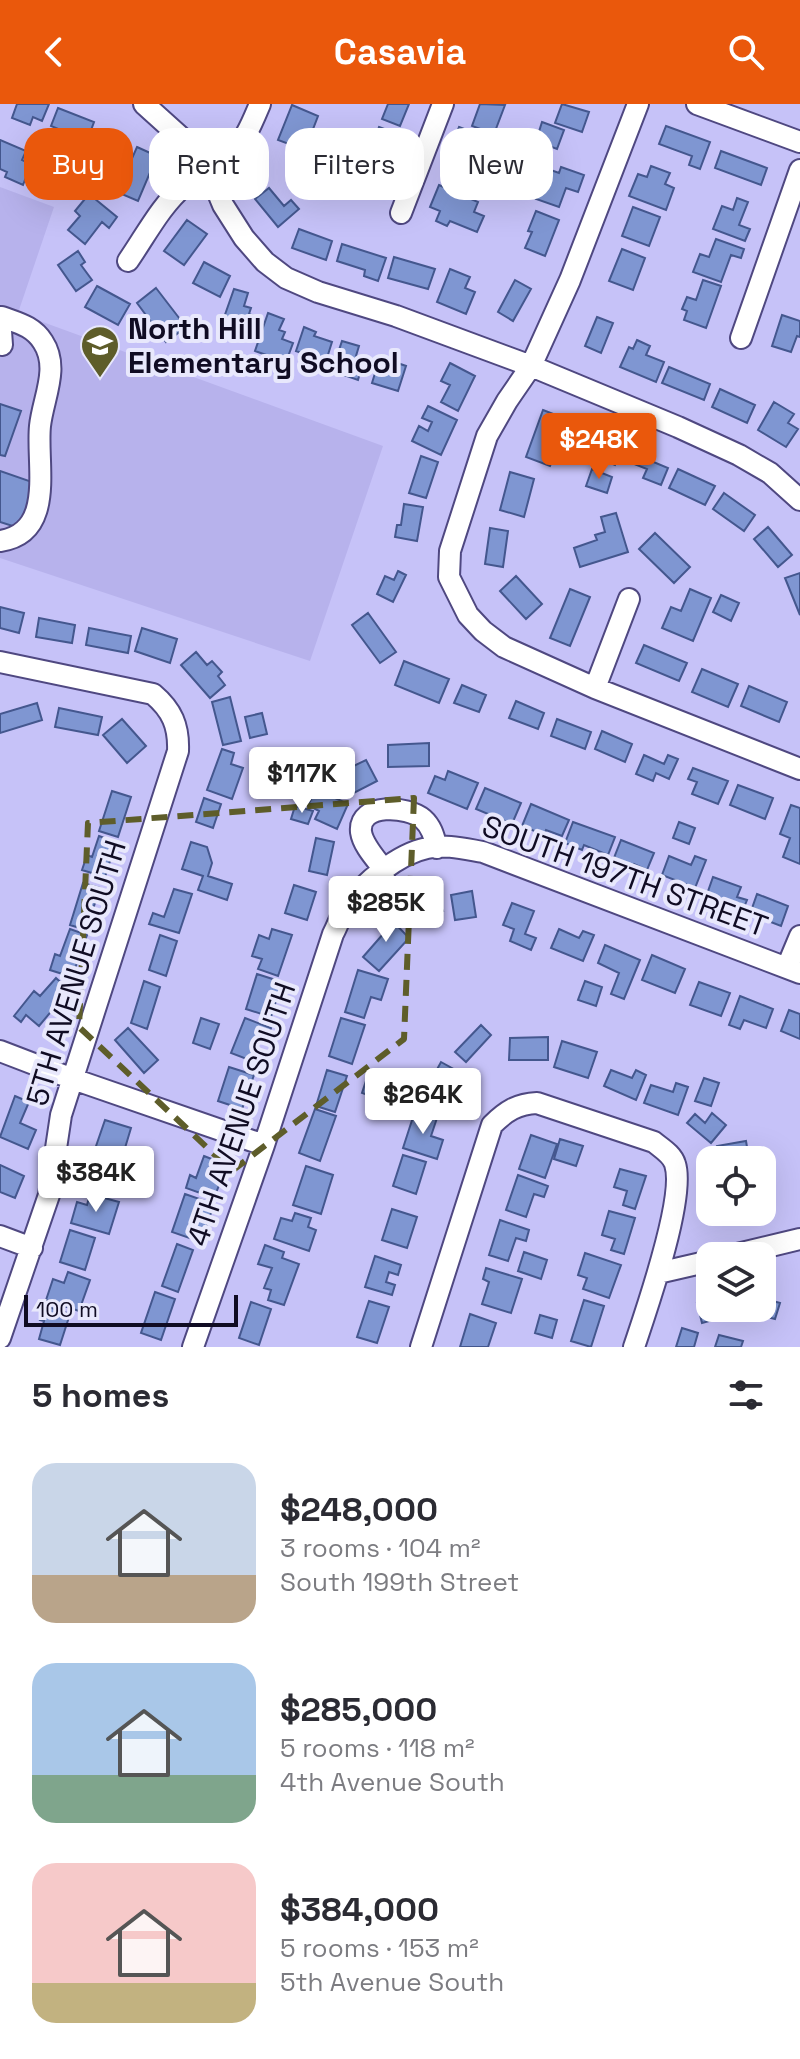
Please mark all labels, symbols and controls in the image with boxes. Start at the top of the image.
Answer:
text: Casavia [334,29,466,75]
icon: back [32,30,76,74]
icon: search [724,30,768,74]
chip: Buy [24,128,133,200]
chip: Rent [149,128,269,200]
chip: Filters [285,128,424,200]
chip: New [440,128,553,200]
place label: North Hill Elementary School [128,309,399,382]
school or university icon: North Hill Elementary School [79,324,121,379]
pin: $248K [543,413,655,481]
text: $248K [559,422,639,456]
pin: $117K [246,747,358,815]
text: $117K [267,756,337,790]
street label: SOUTH 197TH STREET [477,806,773,946]
street label: 5TH AVENUE SOUTH [17,836,135,1110]
pin: $285K [330,876,442,944]
text: $285K [347,885,425,919]
street label: 4TH AVENUE SOUTH [178,977,304,1251]
pin: $264K [367,1068,479,1136]
text: $264K [383,1077,463,1111]
pin: $384K [40,1146,152,1214]
map controls [696,1146,776,1322]
button: locate [696,1146,776,1226]
text: $384K [56,1155,136,1189]
button: layers [696,1242,776,1322]
scale bar [24,1291,238,1327]
text: 100 m [36,1295,98,1323]
icon: filters [724,1373,768,1417]
text: 5 homes [32,1374,169,1417]
text: $248,000 [280,1488,438,1531]
icon: home [96,1495,192,1591]
text: 3 rooms · 104 m² [280,1531,481,1565]
text: South 199th Street [280,1565,519,1599]
text: $285,000 [280,1688,437,1731]
icon: home [96,1695,192,1791]
text: 5 rooms · 118 m² [280,1731,475,1765]
text: 4th Avenue South [280,1765,505,1799]
text: $384,000 [280,1888,439,1931]
icon: home [96,1895,192,1991]
text: 5 rooms · 153 m² [280,1931,479,1965]
text: 5th Avenue South [280,1965,504,1999]

